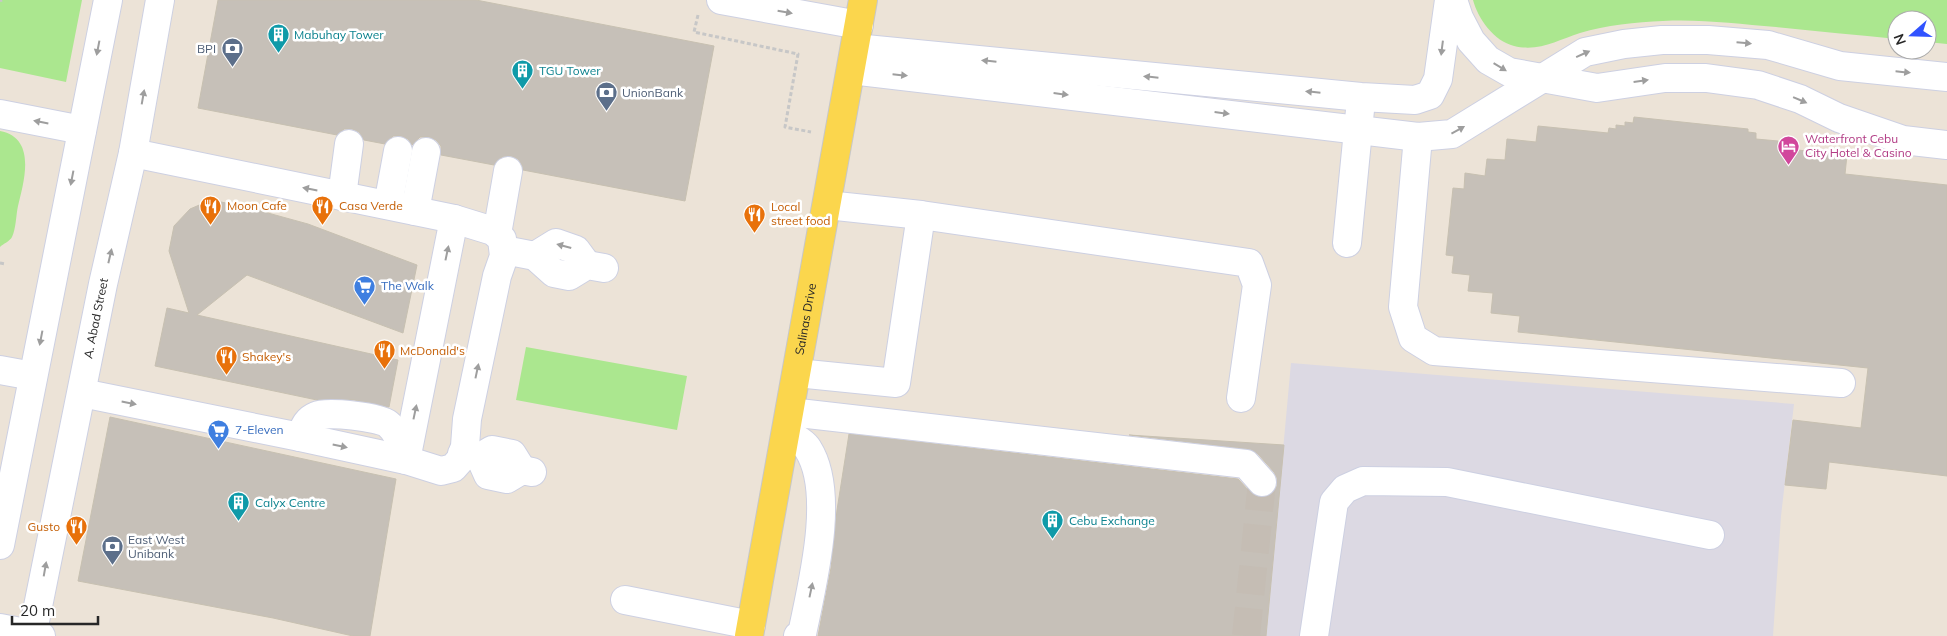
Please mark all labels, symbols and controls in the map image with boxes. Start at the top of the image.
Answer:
one-way arrow [777,8,793,16]
north arrow [1887,10,1937,60]
building icon: Mabuhay Tower [266,23,290,54]
place label: Mabuhay Tower [294,27,384,42]
text: N [1890,31,1910,47]
bank icon: BPI [220,37,244,68]
one-way arrow [1736,39,1752,47]
one-way arrow [94,40,102,56]
place label: BPI [197,41,216,56]
one-way arrow [1438,41,1446,57]
one-way arrow [1576,50,1590,58]
one-way arrow [981,57,997,65]
building icon: TGU Tower [511,59,535,90]
one-way arrow [1493,62,1506,71]
place label: TGU Tower [539,63,601,78]
one-way arrow [1895,68,1911,76]
one-way arrow [892,71,908,79]
one-way arrow [1143,72,1159,80]
one-way arrow [1633,77,1649,85]
bank icon: UnionBank [594,81,618,112]
place label: UnionBank [622,85,684,100]
one-way arrow [1304,88,1320,96]
one-way arrow [139,89,147,105]
one-way arrow [1053,90,1069,98]
one-way arrow [1793,96,1808,104]
one-way arrow [1215,109,1231,117]
one-way arrow [33,118,49,126]
one-way arrow [1450,126,1465,134]
place label: Waterfront Cebu City Hotel & Casino [1805,131,1912,160]
hotel icon: Waterfront Cebu City Hotel & Casino [1777,134,1801,165]
one-way arrow [68,171,76,187]
one-way arrow [302,185,317,193]
restaurant icon: Moon Cafe [199,194,223,225]
restaurant icon: Casa Verde [311,194,335,225]
place label: Moon Cafe [227,198,287,213]
place label: Casa Verde [339,198,403,213]
place label: Local street food [771,199,831,228]
restaurant icon: Local street food [743,202,767,233]
one-way arrow [556,242,571,250]
one-way arrow [444,245,452,261]
one-way arrow [106,248,114,263]
supermarket icon: The Walk [353,274,377,305]
street label: A. Abad Street [80,277,111,360]
place label: The Walk [381,278,435,293]
street label: Salinas Drive [792,282,819,356]
one-way arrow [37,330,45,345]
restaurant icon: McDonald's [372,339,396,370]
place label: McDonald's [400,343,465,358]
restaurant icon: Shakey's [214,345,238,376]
place label: Shakey's [242,349,291,364]
one-way arrow [473,364,481,379]
one-way arrow [122,399,138,407]
one-way arrow [411,404,419,420]
supermarket icon: 7-Eleven [207,418,231,449]
place label: 7-Eleven [235,422,284,437]
one-way arrow [333,442,348,450]
building icon: Calyx Centre [227,491,251,522]
place label: Calyx Centre [255,495,325,510]
building icon: Cebu Exchange [1041,509,1065,540]
place label: Cebu Exchange [1069,513,1155,528]
restaurant icon: Gusto [64,515,88,546]
place label: Gusto [27,519,60,534]
place label: East West Unibank [128,532,185,561]
bank icon: East West Unibank [100,535,124,566]
one-way arrow [42,561,50,577]
one-way arrow [807,581,815,597]
scale bar [12,594,99,626]
text: 20 m [20,601,55,620]

